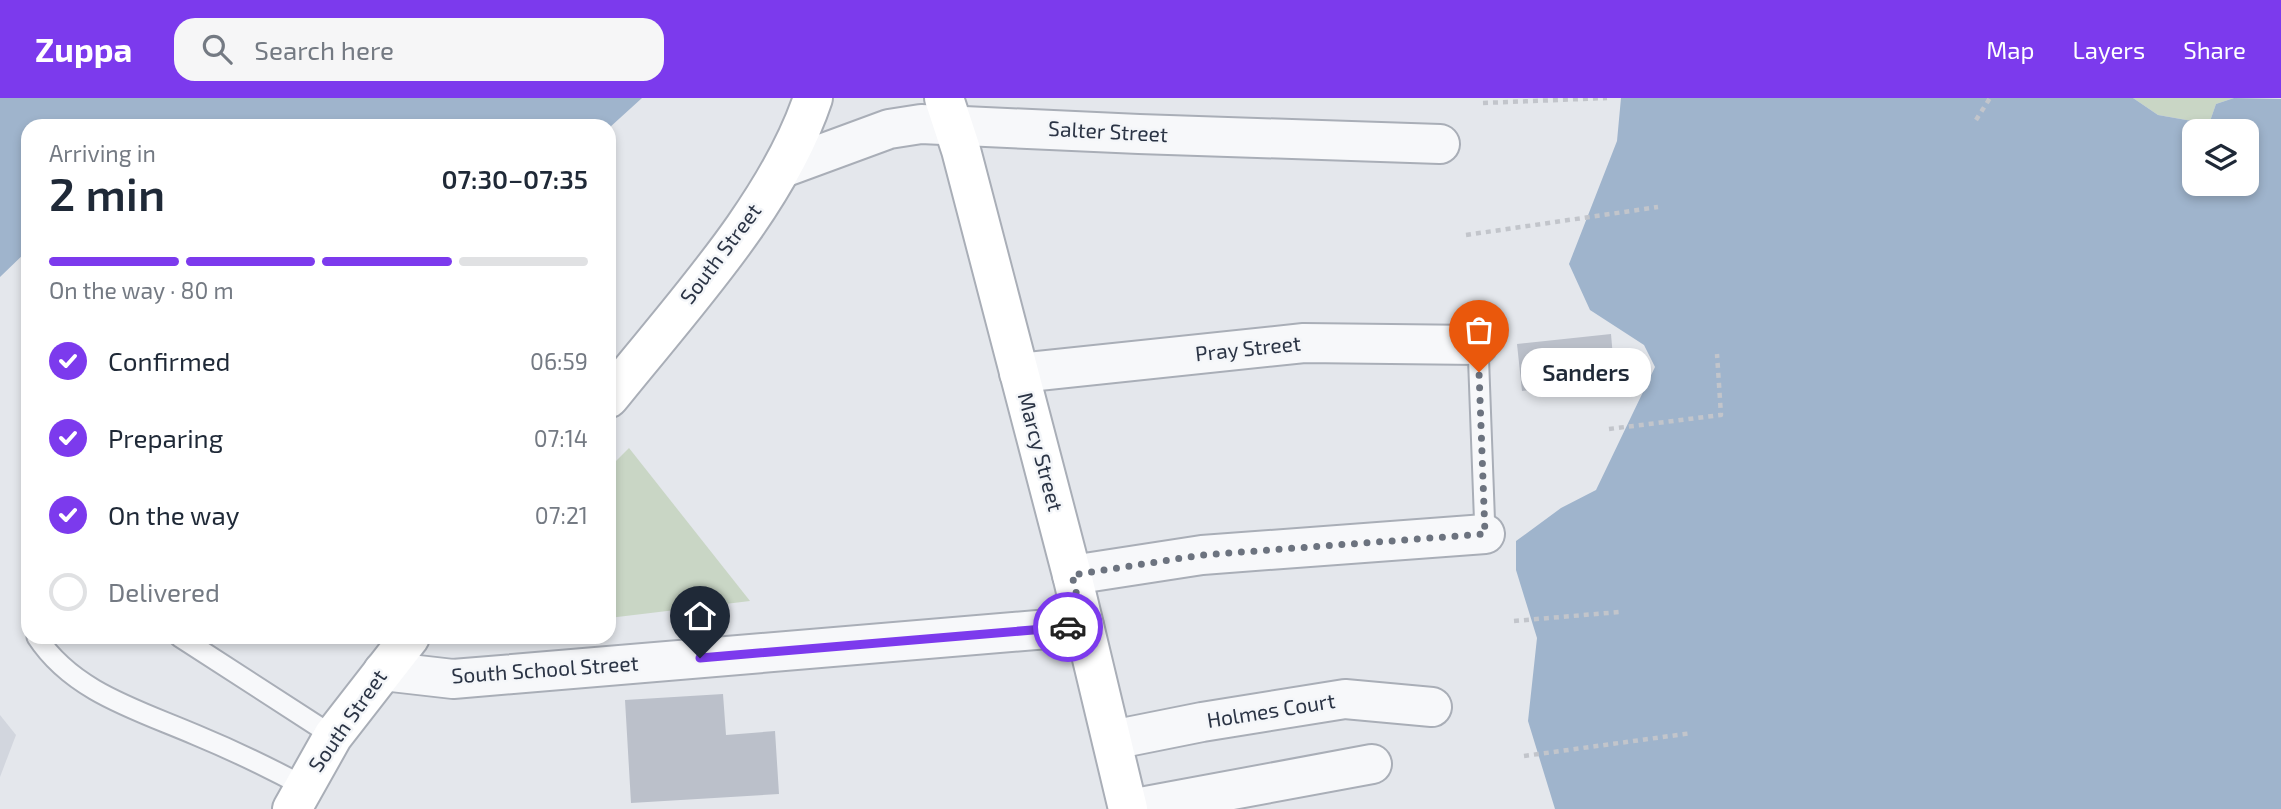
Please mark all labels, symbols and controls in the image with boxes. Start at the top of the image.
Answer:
search box [174,18,664,81]
text: Zuppa [35,29,132,69]
icon: search [198,30,236,68]
text: Search here [254,34,394,65]
text: Map [1986,35,2034,64]
text: Layers [2072,35,2145,64]
text: Share [2183,35,2246,64]
street label: Salter Street [1048,115,1169,146]
map controls [2182,119,2259,196]
button: layers [2182,119,2259,196]
text: Arriving in [49,139,156,167]
text: 07:30–07:35 [441,163,588,194]
text: 2 min [49,165,165,220]
street label: South Street [674,198,766,308]
text: On the way · 80 m [49,276,234,304]
pin [1449,300,1509,372]
icon: bag [1460,311,1498,349]
street label: Pray Street [1194,330,1302,365]
icon: check [49,342,87,380]
text: Confirmed [108,345,231,376]
text: 06:59 [530,347,588,375]
callout: Sanders [1521,348,1650,396]
text: Sanders [1542,358,1630,386]
street label: Marcy Street [1014,389,1069,514]
icon: check [49,419,87,457]
text: Preparing [108,422,223,453]
text: 07:14 [534,424,588,452]
icon: check [49,496,87,534]
text: On the way [108,499,239,530]
text: 07:21 [535,501,588,529]
text: Delivered [108,576,220,607]
pin [670,586,730,658]
courier [1033,592,1103,662]
icon: home [681,597,719,635]
icon: car [1049,608,1087,646]
street label: South School Street [451,649,639,688]
street label: South Street [302,664,391,776]
street label: Holmes Court [1205,687,1337,732]

